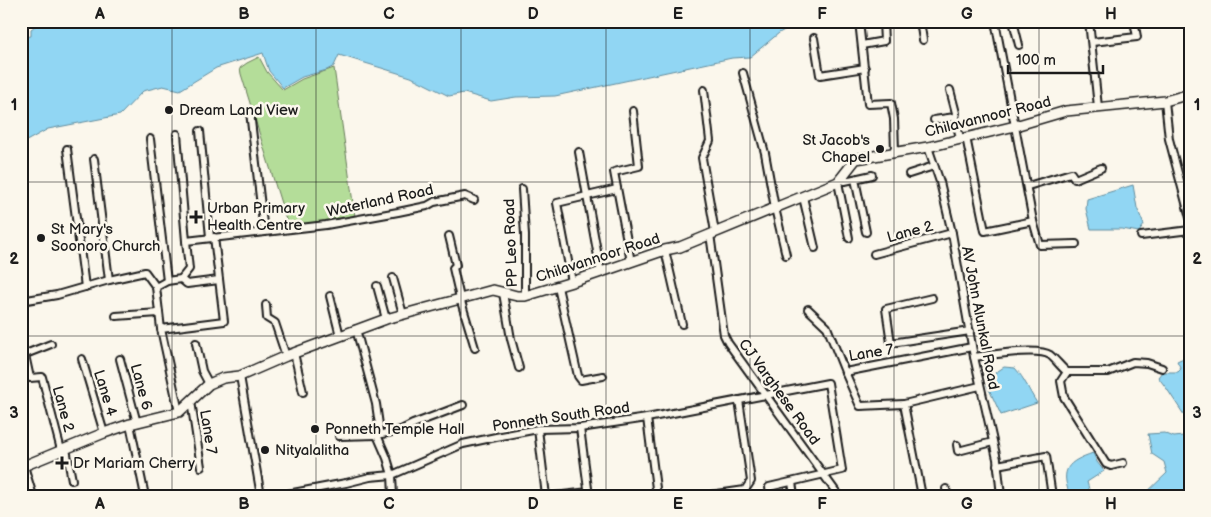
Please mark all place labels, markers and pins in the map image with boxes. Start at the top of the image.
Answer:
place label: Dream Land View [179,101,298,120]
marker: Dream Land View [163,104,175,116]
place label: St Jacob's Chapel [803,131,871,167]
marker: St Jacob's Chapel [874,143,886,155]
place label: Urban Primary Health Centre [207,199,305,235]
marker: Urban Primary Health Centre [189,210,203,224]
place label: St Mary's Soonoro Church [51,220,160,256]
marker: St Mary's Soonoro Church [35,232,47,244]
place label: Ponneth Temple Hall [325,420,464,439]
marker: Ponneth Temple Hall [309,423,321,435]
place label: Nityalalitha [275,441,349,460]
marker: Nityalalitha [259,444,271,456]
place label: Dr Mariam Cherry [73,454,195,473]
marker: Dr Mariam Cherry [55,456,69,470]

